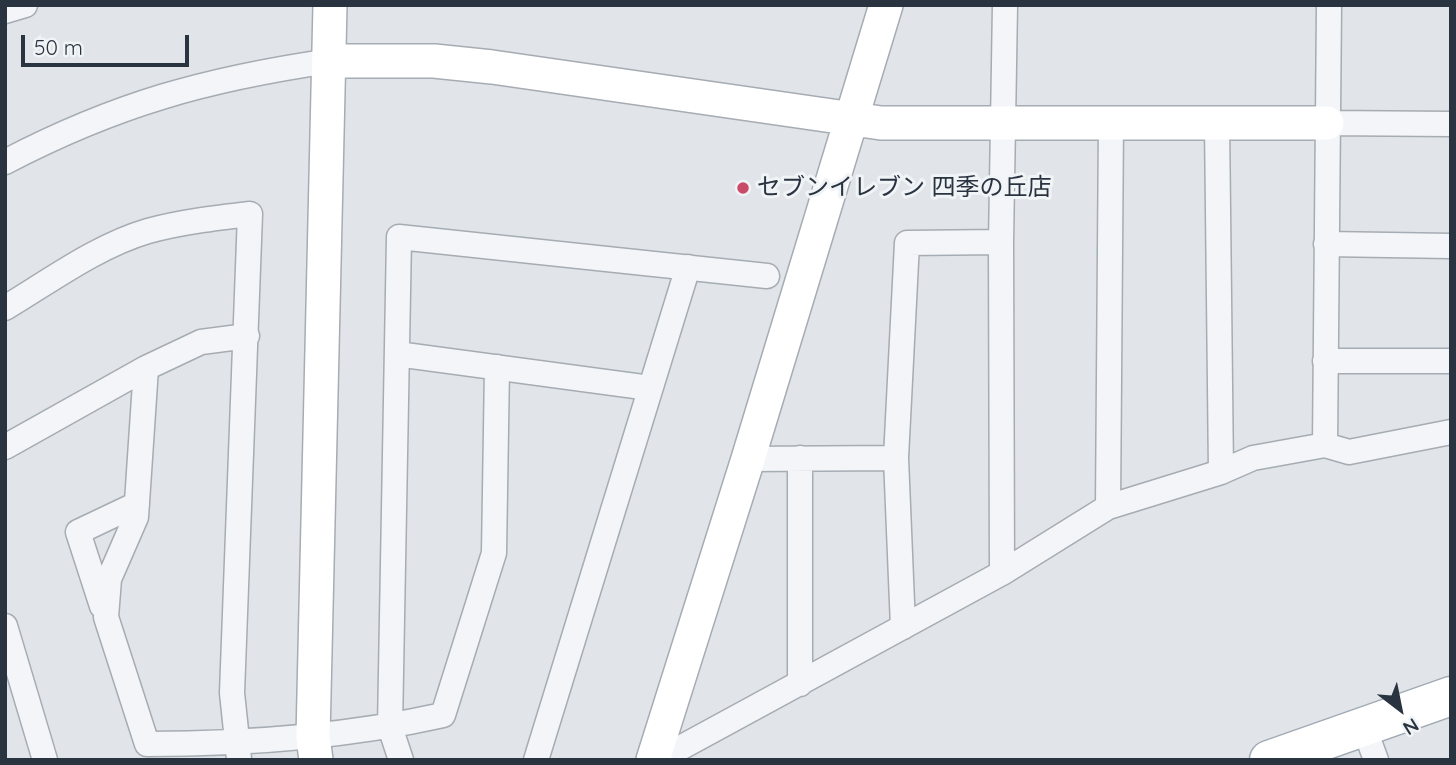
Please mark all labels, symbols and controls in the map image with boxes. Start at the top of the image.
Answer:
scale bar [24,21,192,65]
text: 50 m [34,34,83,60]
place label: セブンイレブン 四季の丘店 [757,174,1052,202]
marker: セブンイレブン 四季の丘店 [735,180,751,196]
north arrow [1365,674,1435,744]
text: N [1399,713,1423,741]

